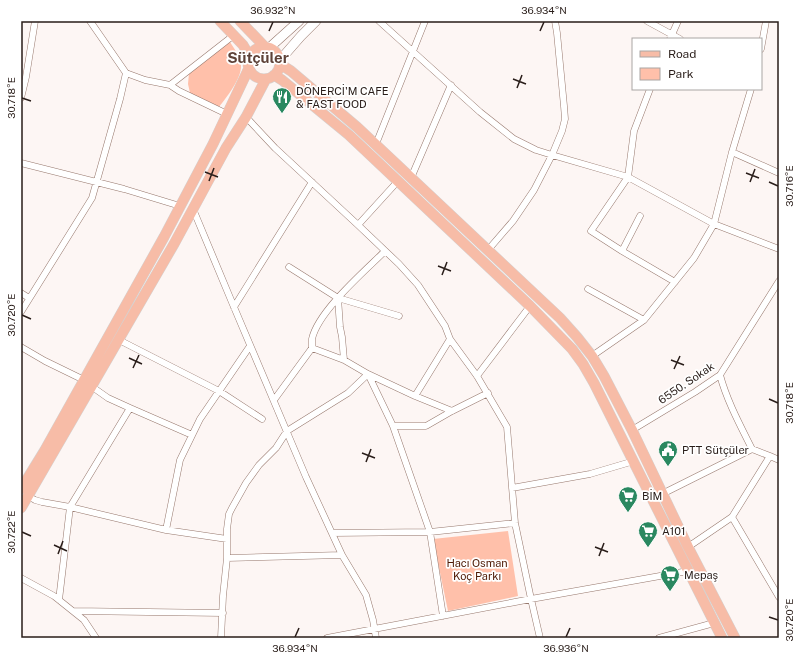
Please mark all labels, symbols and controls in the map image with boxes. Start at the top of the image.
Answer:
text: 36.932°N [250,4,296,16]
text: 36.934°N [521,4,567,16]
legend [632,38,762,90]
text: Road [668,47,696,61]
district label: Sütçüler [227,49,289,66]
text: Park [668,67,694,81]
text: 30.718°E [5,77,17,119]
place label: DÖNERCİ'M CAFE & FAST FOOD [296,84,389,110]
restaurant icon: DÖNERCİ'M CAFE & FAST FOOD [271,86,293,114]
text: 30.716°E [783,165,795,207]
text: 30.720°E [5,293,17,337]
street label: 6550. Sokak [656,360,716,406]
text: 30.718°E [783,382,795,424]
public building icon: PTT Sütçüler [657,439,679,467]
place label: PTT Sütçüler [682,444,749,457]
supermarket icon: BİM [617,485,639,513]
place label: BİM [642,489,662,502]
text: 30.722°E [5,511,17,553]
supermarket icon: A101 [637,520,659,548]
place label: A101 [662,525,686,537]
park label: Hacı Osman Koç Parkı [446,557,508,583]
supermarket icon: Mepaş [659,564,681,592]
place label: Mepaş [684,569,718,582]
text: 30.720°E [783,598,795,642]
text: 36.934°N [272,642,318,654]
text: 36.936°N [543,642,589,654]

